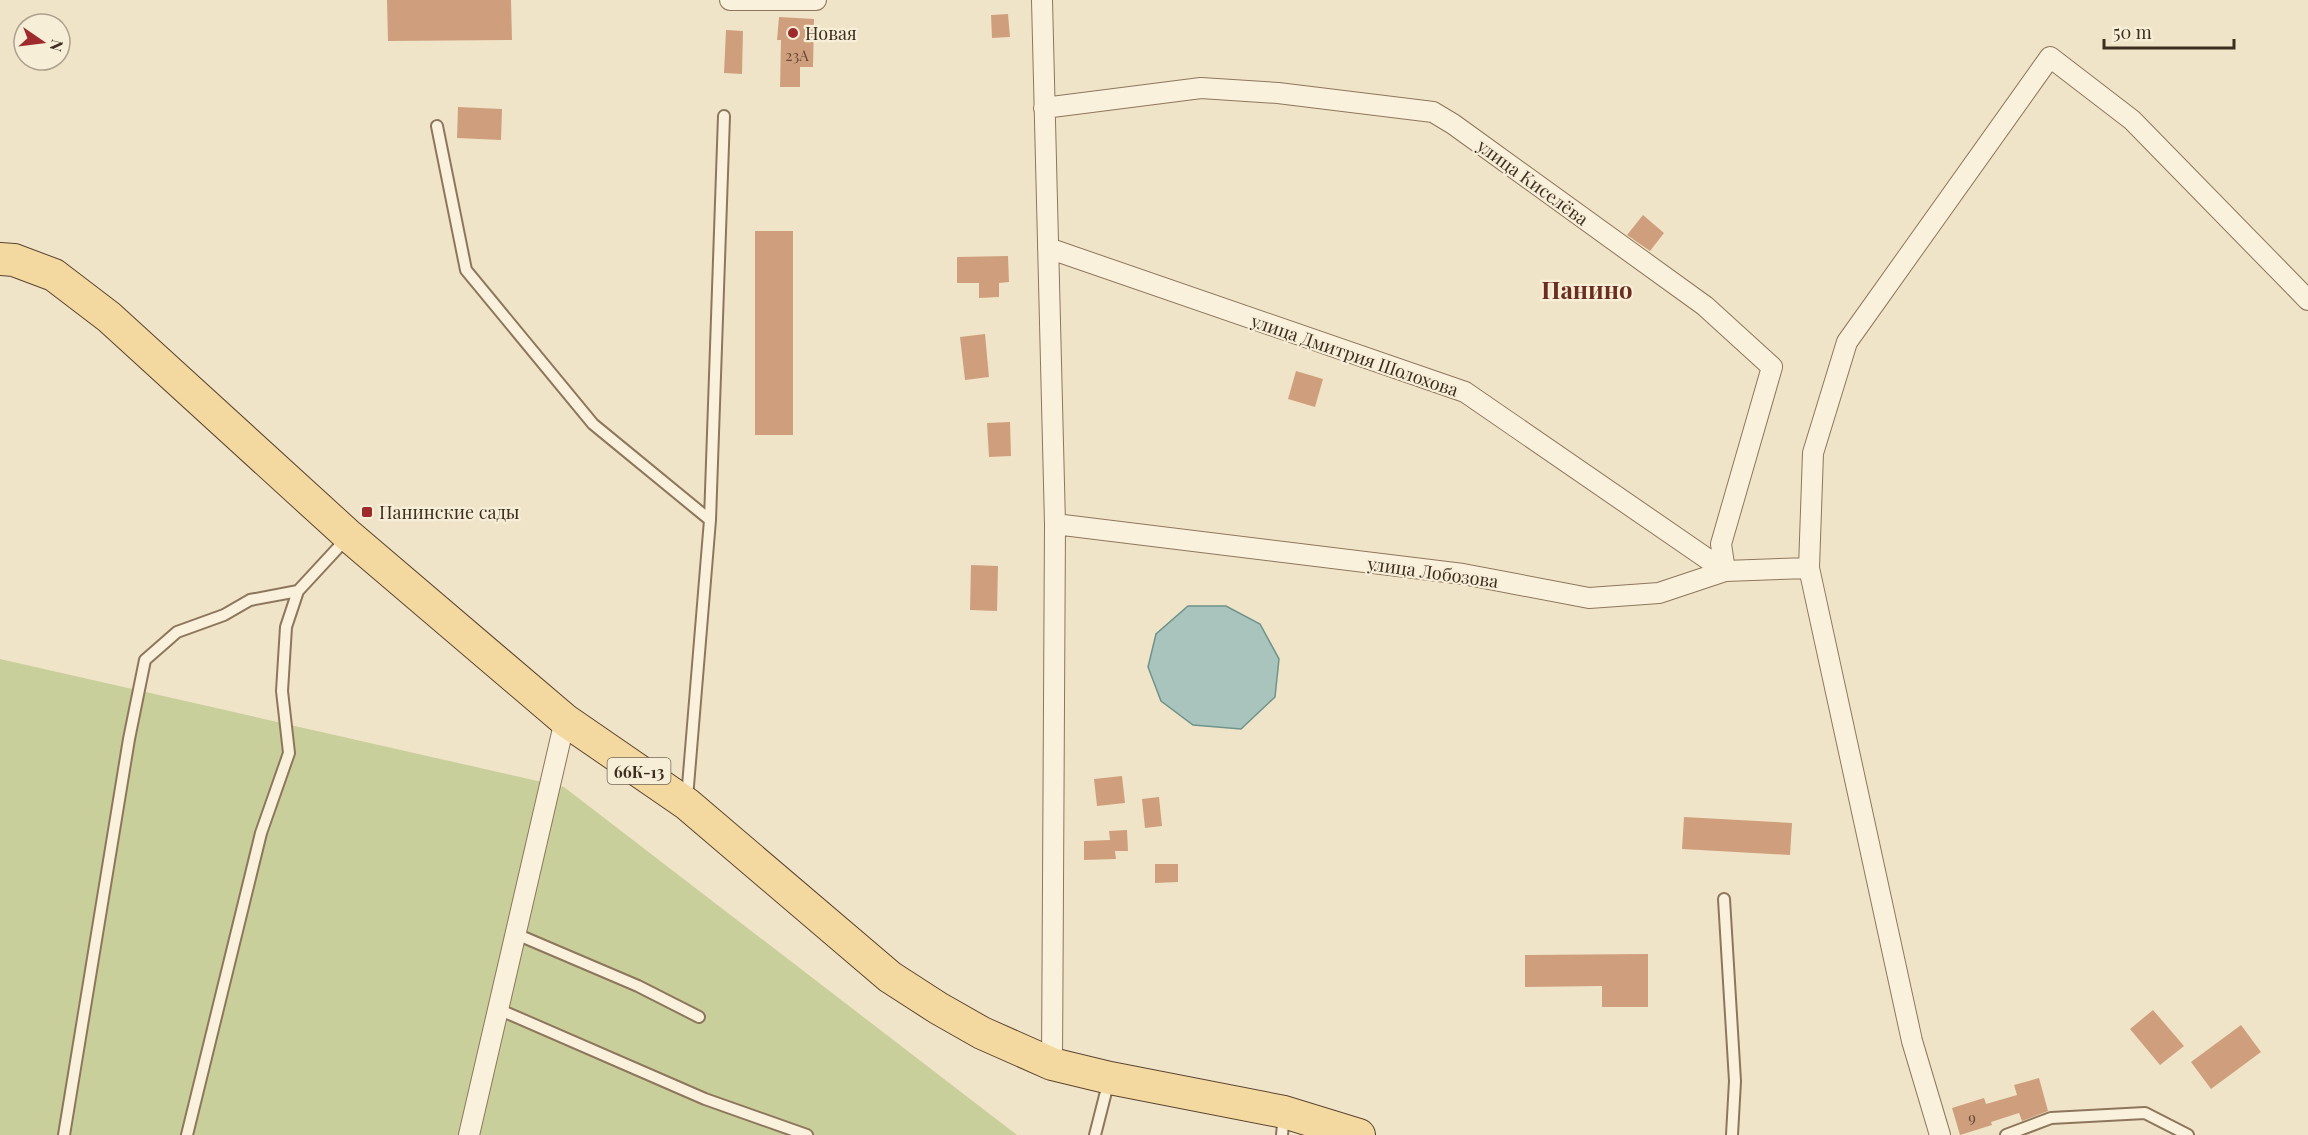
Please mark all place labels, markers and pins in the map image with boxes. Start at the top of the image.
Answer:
place label: Новая [805,21,857,45]
marker: Новая [786,26,800,40]
place label: Панинские сады [379,500,520,524]
marker: Панинские сады [360,505,374,519]

